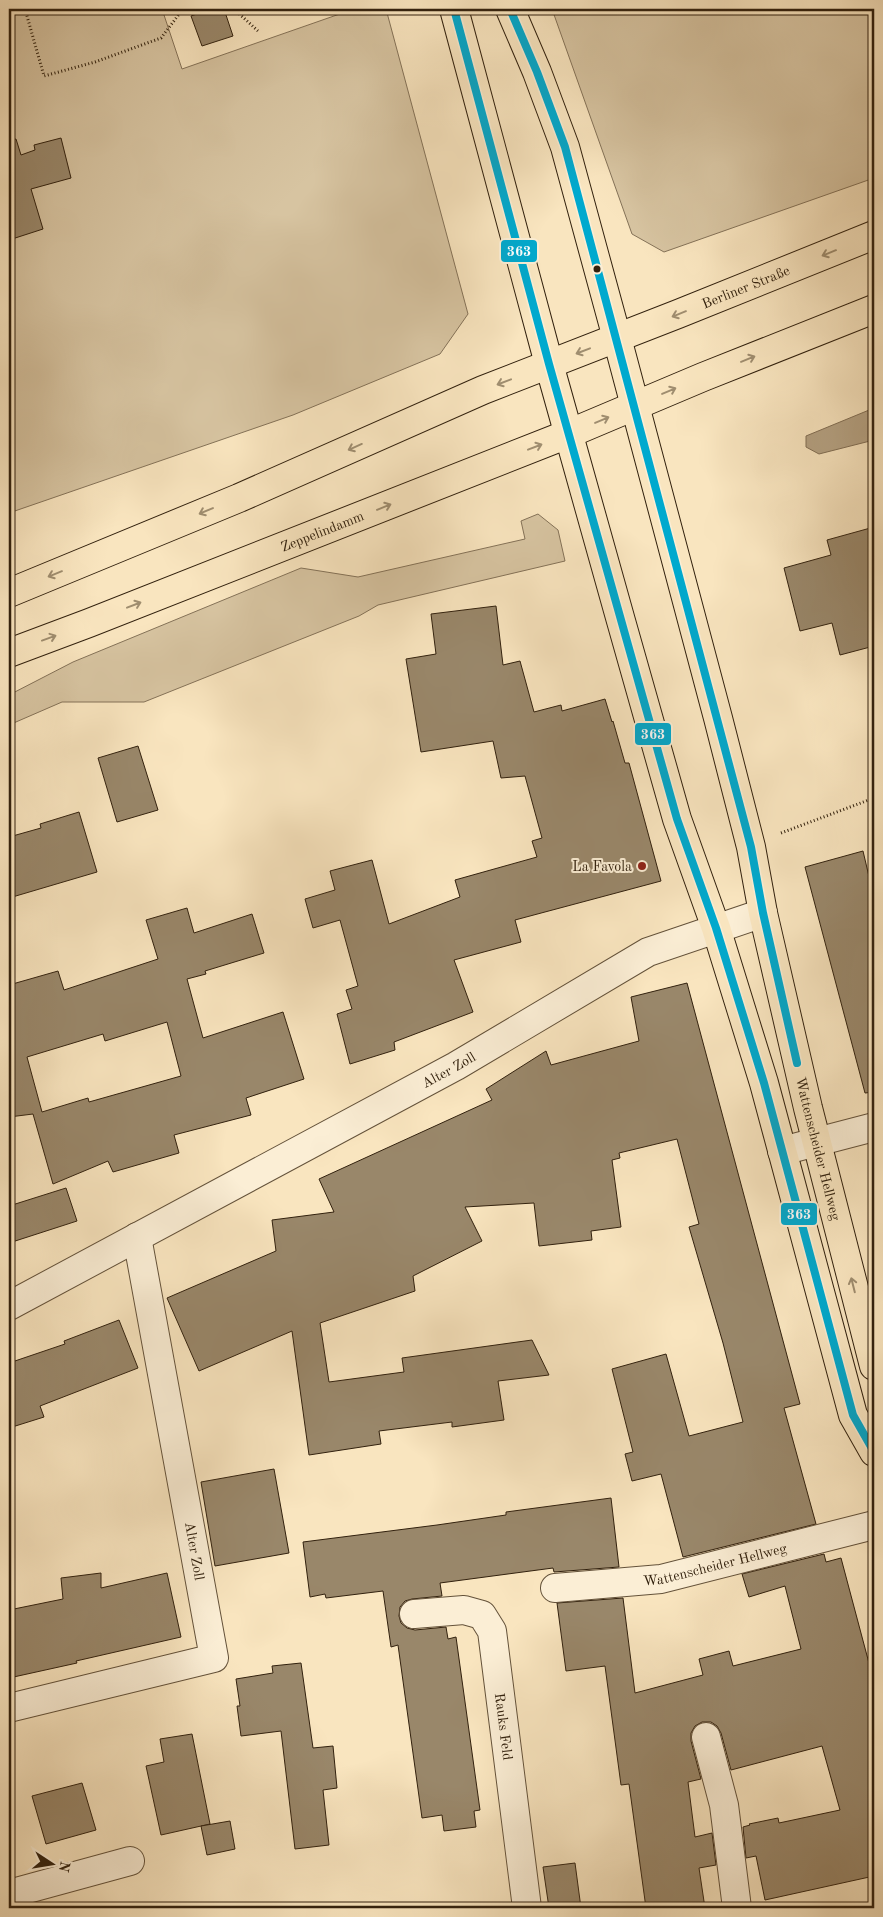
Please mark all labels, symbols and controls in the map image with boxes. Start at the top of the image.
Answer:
line badge: 363 [500,239,538,263]
text: 363 [507,245,531,259]
one-way arrow [822,248,837,258]
unlabelled marker [592,264,602,274]
street label: Berliner Straße [700,264,792,312]
one-way arrow [671,310,687,319]
one-way arrow [576,347,591,356]
one-way arrow [740,354,756,363]
one-way arrow [497,378,512,387]
one-way arrow [661,386,676,396]
one-way arrow [594,414,609,423]
one-way arrow [348,442,363,452]
one-way arrow [527,442,542,451]
one-way arrow [376,502,391,511]
one-way arrow [198,508,213,517]
street label: Zeppelindamm [279,509,366,555]
one-way arrow [48,570,63,579]
one-way arrow [126,600,141,610]
one-way arrow [40,633,56,642]
line badge: 363 [634,722,672,746]
text: 363 [641,728,665,742]
place label: La Favola [572,860,632,874]
marker: La Favola [636,860,648,872]
street label: Alter Zoll [420,1050,479,1091]
street label: Wattenscheider Hellweg [793,1076,843,1222]
line badge: 363 [780,1202,818,1226]
text: 363 [787,1208,811,1222]
one-way arrow [848,1277,857,1293]
street label: Alter Zoll [182,1521,206,1582]
street label: Wattenscheider Hellweg [642,1541,789,1588]
street label: Rauks Feld [492,1692,514,1761]
north arrow [28,1840,78,1890]
text: N [56,1860,72,1873]

